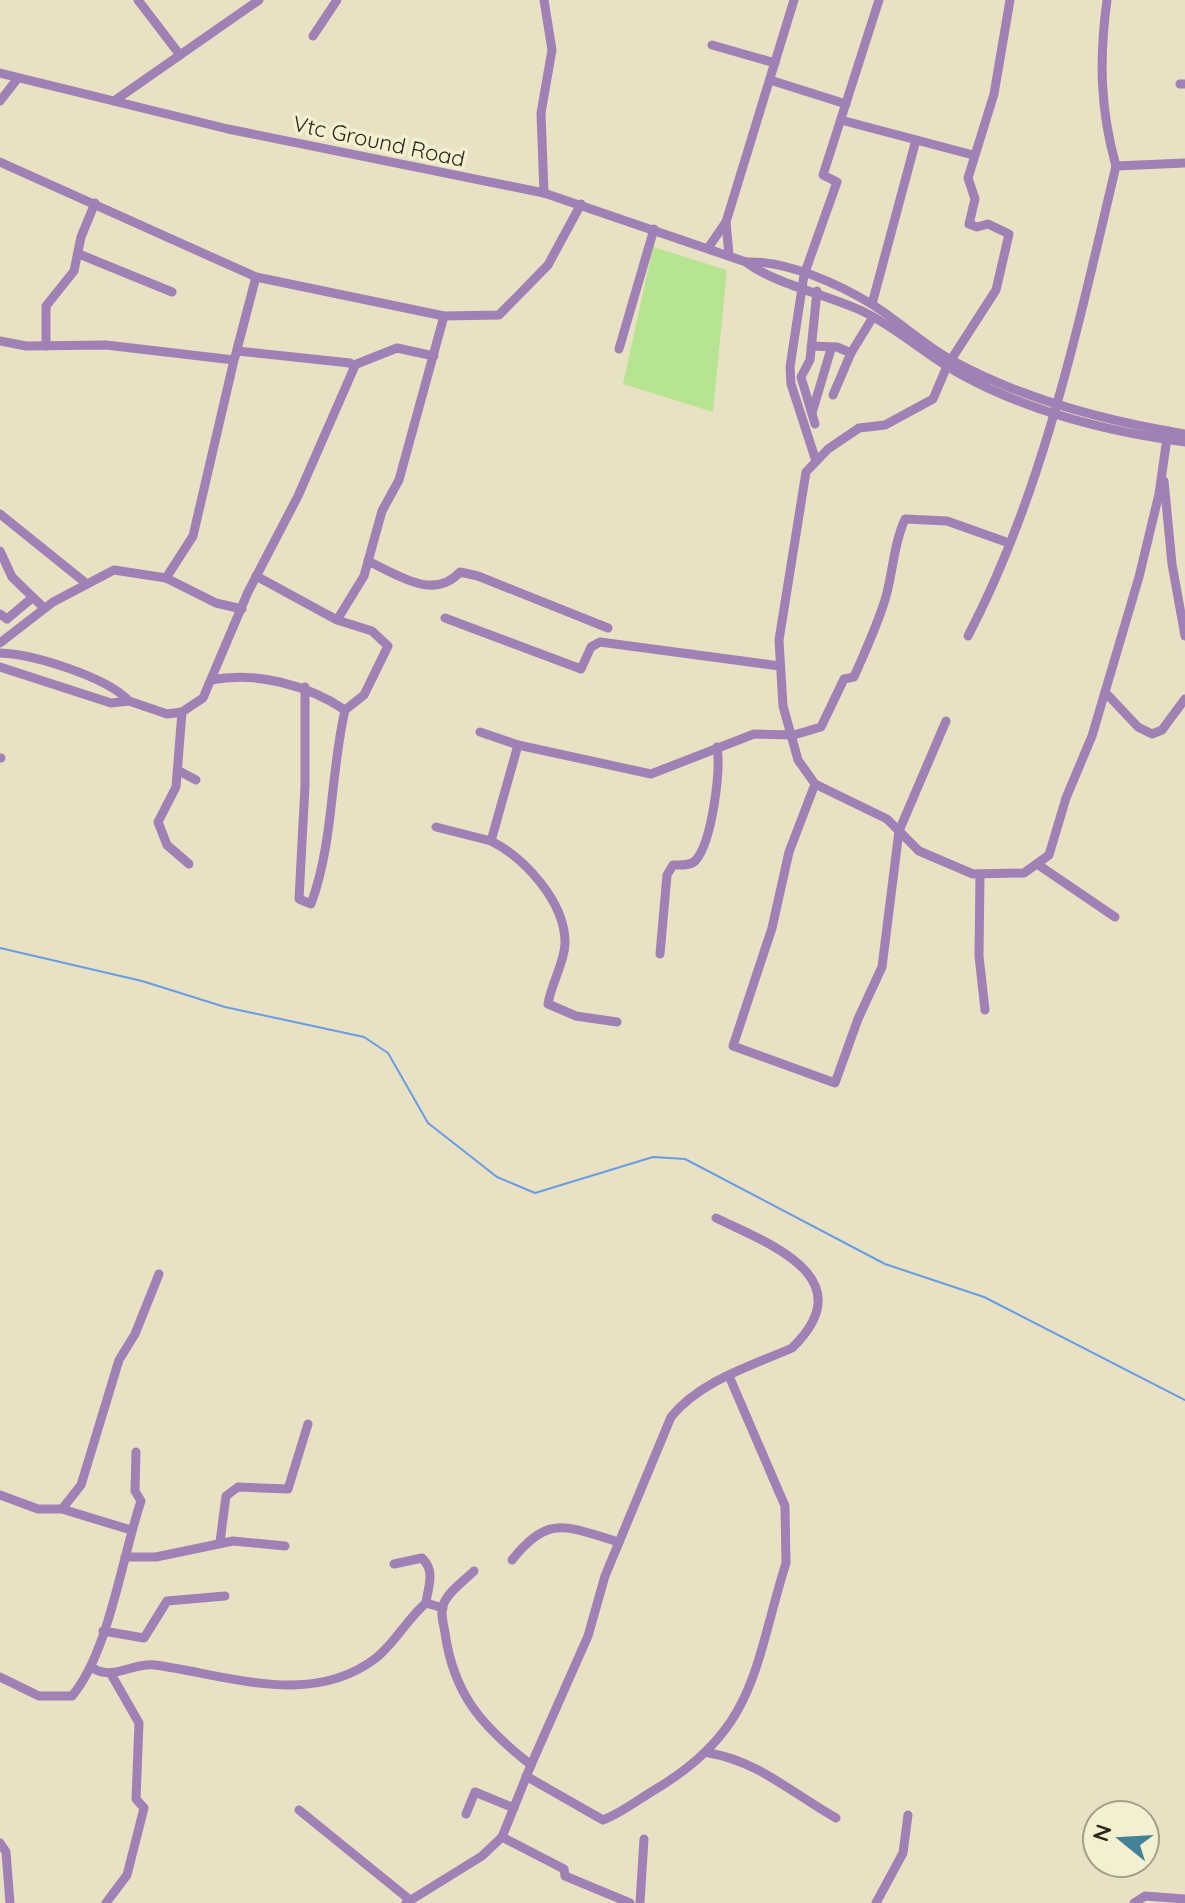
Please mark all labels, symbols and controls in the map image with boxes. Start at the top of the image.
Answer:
street label: Vtc Ground Road [290,109,468,173]
north arrow [1081,1799,1161,1879]
text: N [1086,1821,1118,1845]

